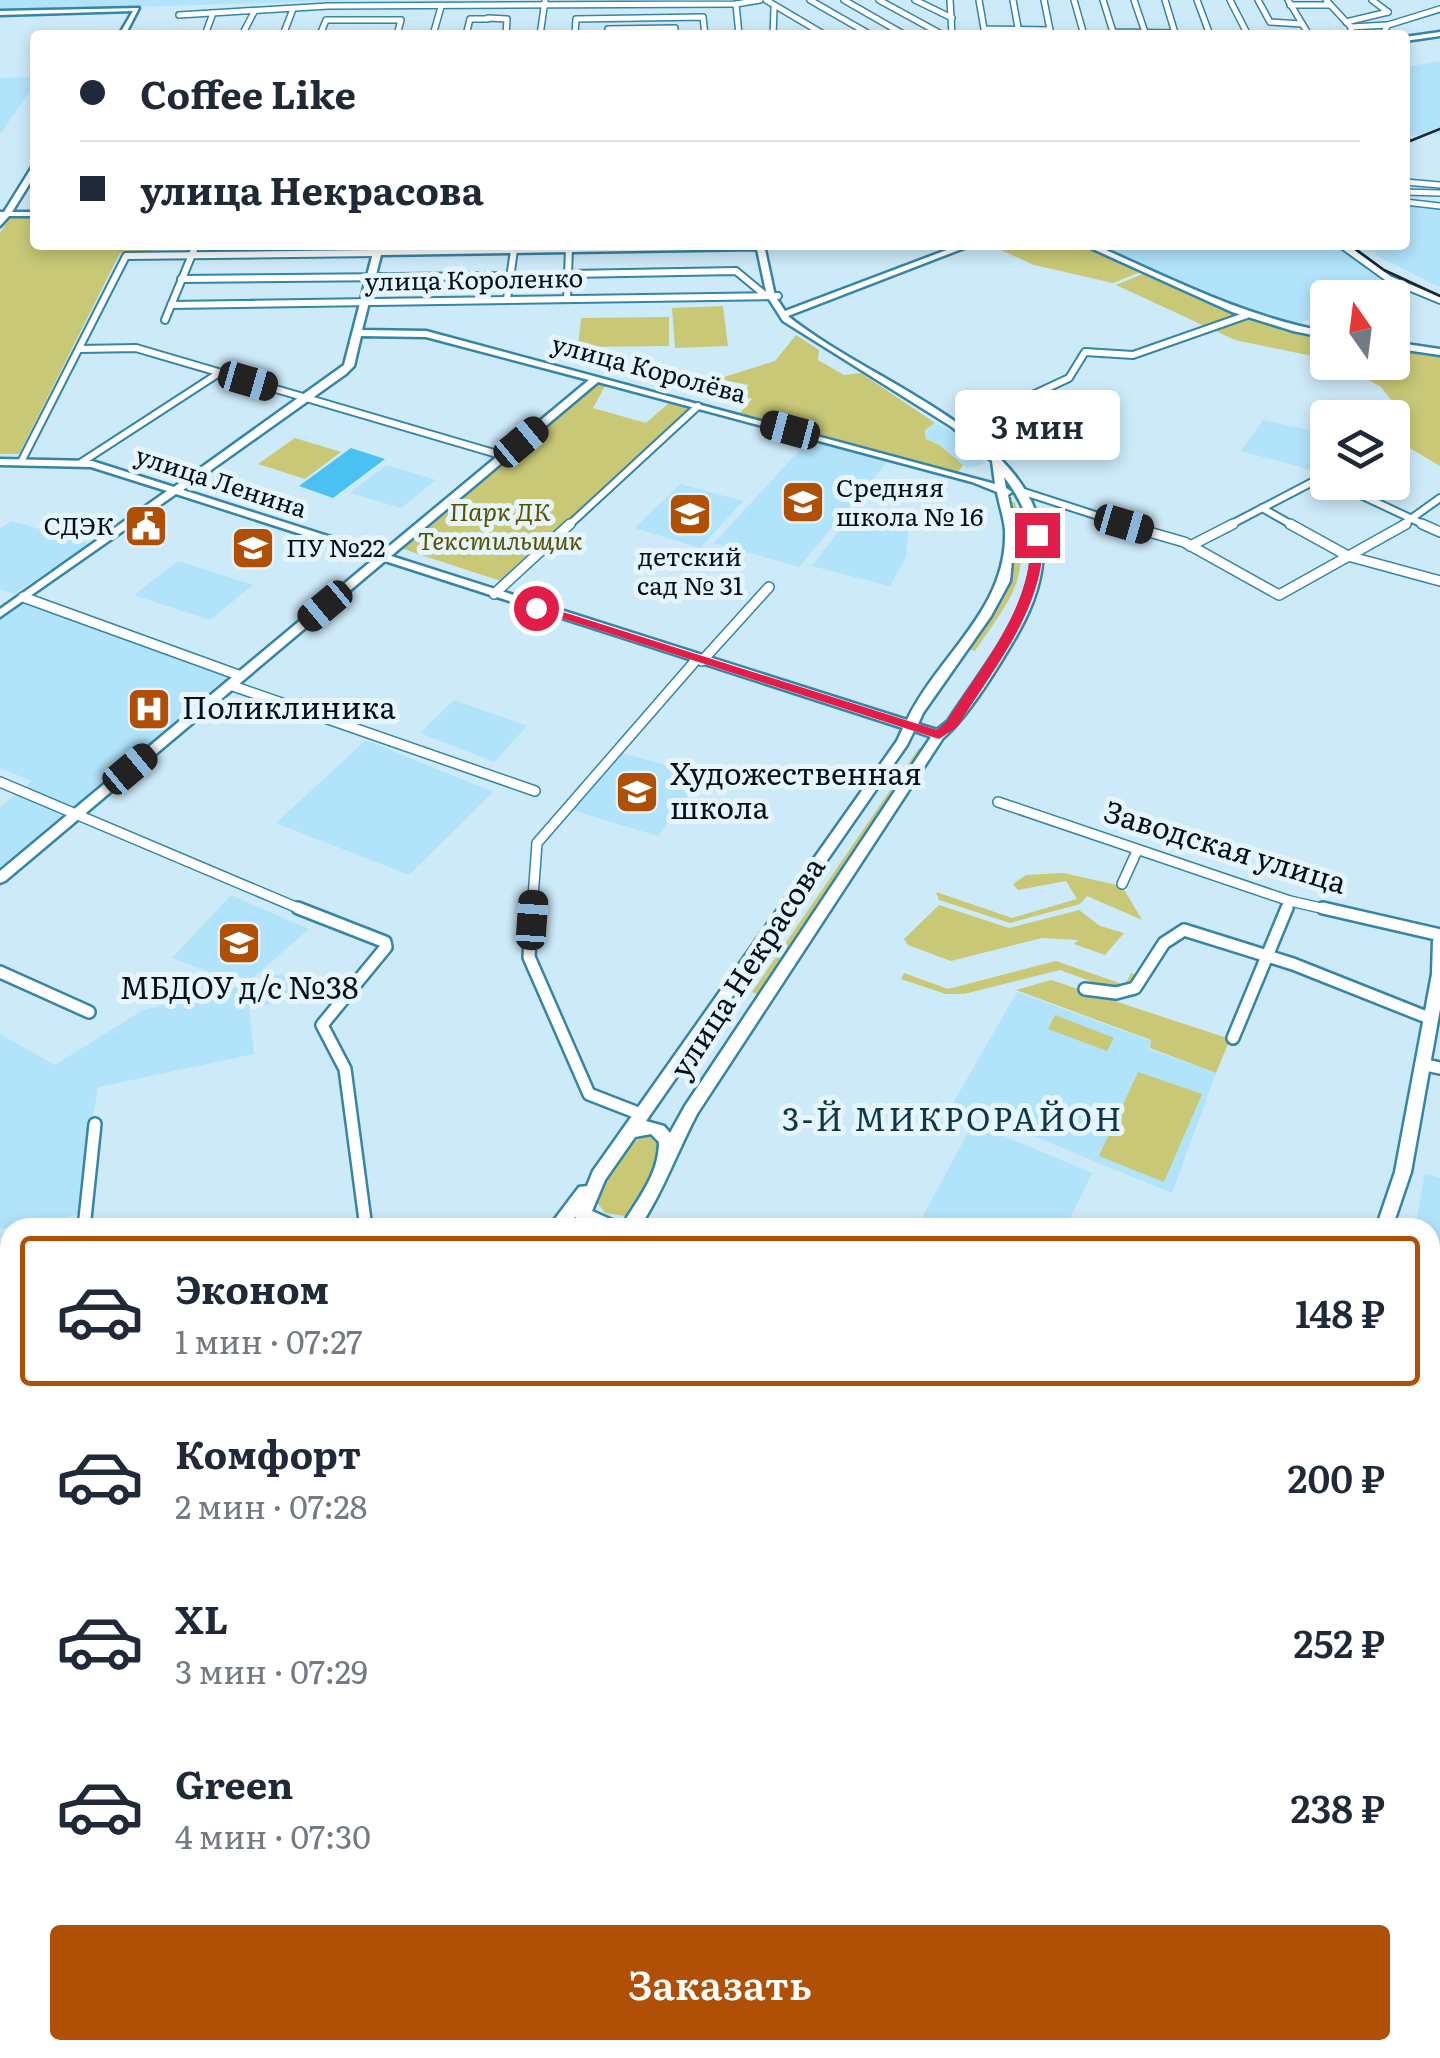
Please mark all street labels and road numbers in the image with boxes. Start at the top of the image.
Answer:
street label: улица Короленко [364,258,584,299]
street label: улица Королёва [548,324,751,411]
street label: улица Ленина [131,435,312,526]
street label: Заводская улица [1099,787,1353,903]
street label: улица Некрасова [657,846,834,1086]

